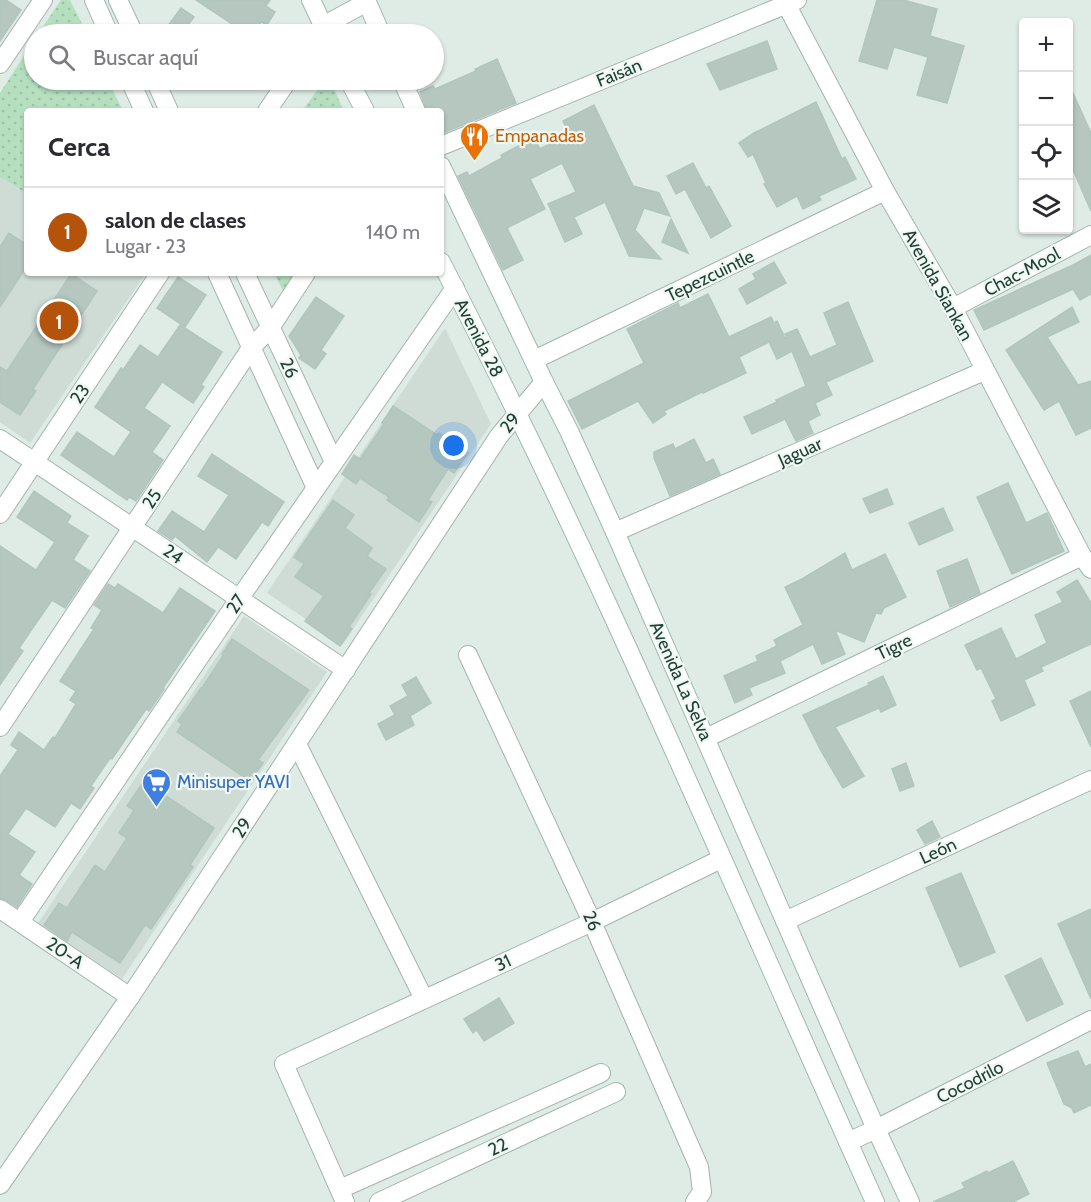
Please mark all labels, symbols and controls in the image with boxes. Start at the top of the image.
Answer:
map controls [1019,18,1073,234]
button: + [1019,18,1073,72]
search box [24,24,444,90]
icon: search [45,41,78,74]
text: Buscar aquí [93,44,198,71]
street label: Faisán [593,54,645,92]
button: − [1019,72,1073,126]
restaurant icon: Empanadas [458,120,490,162]
place label: Empanadas [495,125,584,147]
button: locate [1019,126,1073,180]
text: Cerca [48,131,110,163]
button: layers [1019,180,1073,234]
text: salon de clases [105,207,246,234]
text: 1 [64,220,71,244]
text: 140 m [366,220,420,244]
street label: Avenida Siankan [898,225,978,345]
text: Lugar · 23 [105,234,186,258]
street label: Chac-Mool [980,242,1064,301]
street label: Tepezcuintle [662,245,758,307]
street label: Avenida 28 [450,295,508,381]
pin: 1 [40,298,78,344]
street label: 26 [275,354,303,382]
street label: 23 [66,380,94,408]
street label: 29 [495,408,525,438]
your location [439,431,468,460]
street label: Jaguar [774,433,826,472]
street label: 25 [138,485,166,513]
street label: 24 [159,539,187,569]
street label: 27 [222,590,250,618]
street label: Avenida La Selva [645,618,717,744]
street label: Tigre [873,629,915,665]
supermarket icon: Minisuper YAVI [140,766,172,808]
place label: Minisuper YAVI [177,771,290,793]
street label: 29 [227,814,257,842]
street label: León [916,833,960,869]
street label: 26 [578,908,606,934]
street label: 20-A [42,932,88,974]
street label: 31 [491,950,515,976]
street label: Cocodrilo [933,1056,1007,1108]
street label: 22 [485,1133,511,1161]

